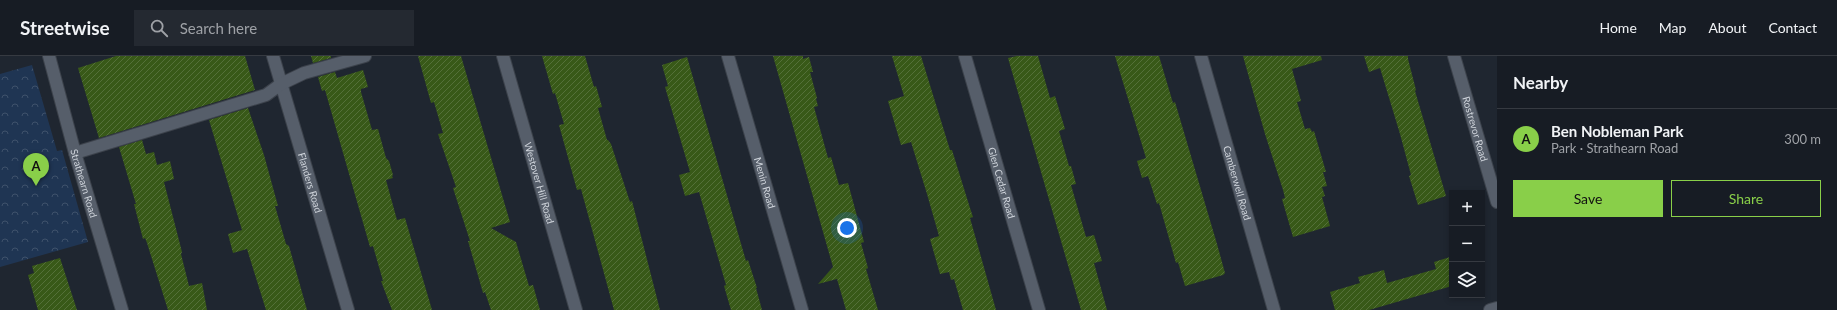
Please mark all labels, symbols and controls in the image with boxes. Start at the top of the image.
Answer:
search box [134,10,414,46]
text: Streetwise [20,16,110,39]
icon: search [148,17,170,39]
text: Search here [180,19,257,37]
text: Home [1599,19,1637,36]
text: Map [1659,19,1686,36]
text: About [1708,19,1746,36]
text: Contact [1768,19,1817,36]
text: Nearby [1513,72,1568,93]
street label: Rostrevor Road [1460,95,1491,163]
text: Ben Nobleman Park [1551,122,1684,140]
text: A [1521,131,1531,147]
text: 300 m [1784,131,1821,147]
text: Park · Strathearn Road [1551,140,1678,156]
street label: Westover Hill Road [522,141,557,225]
street label: Camberwell Road [1221,144,1254,222]
street label: Glen Cedar Road [986,146,1018,220]
street label: Strathearn Road [68,148,100,219]
street label: Flanders Road [296,151,325,214]
pin: A [23,153,49,186]
street label: Menin Road [752,156,778,210]
button: Save [1513,180,1663,217]
button: Share [1671,180,1821,217]
map controls [1449,190,1485,298]
button: + [1449,190,1485,226]
your location [837,218,857,238]
button: − [1449,226,1485,262]
button: layers [1449,262,1485,298]

